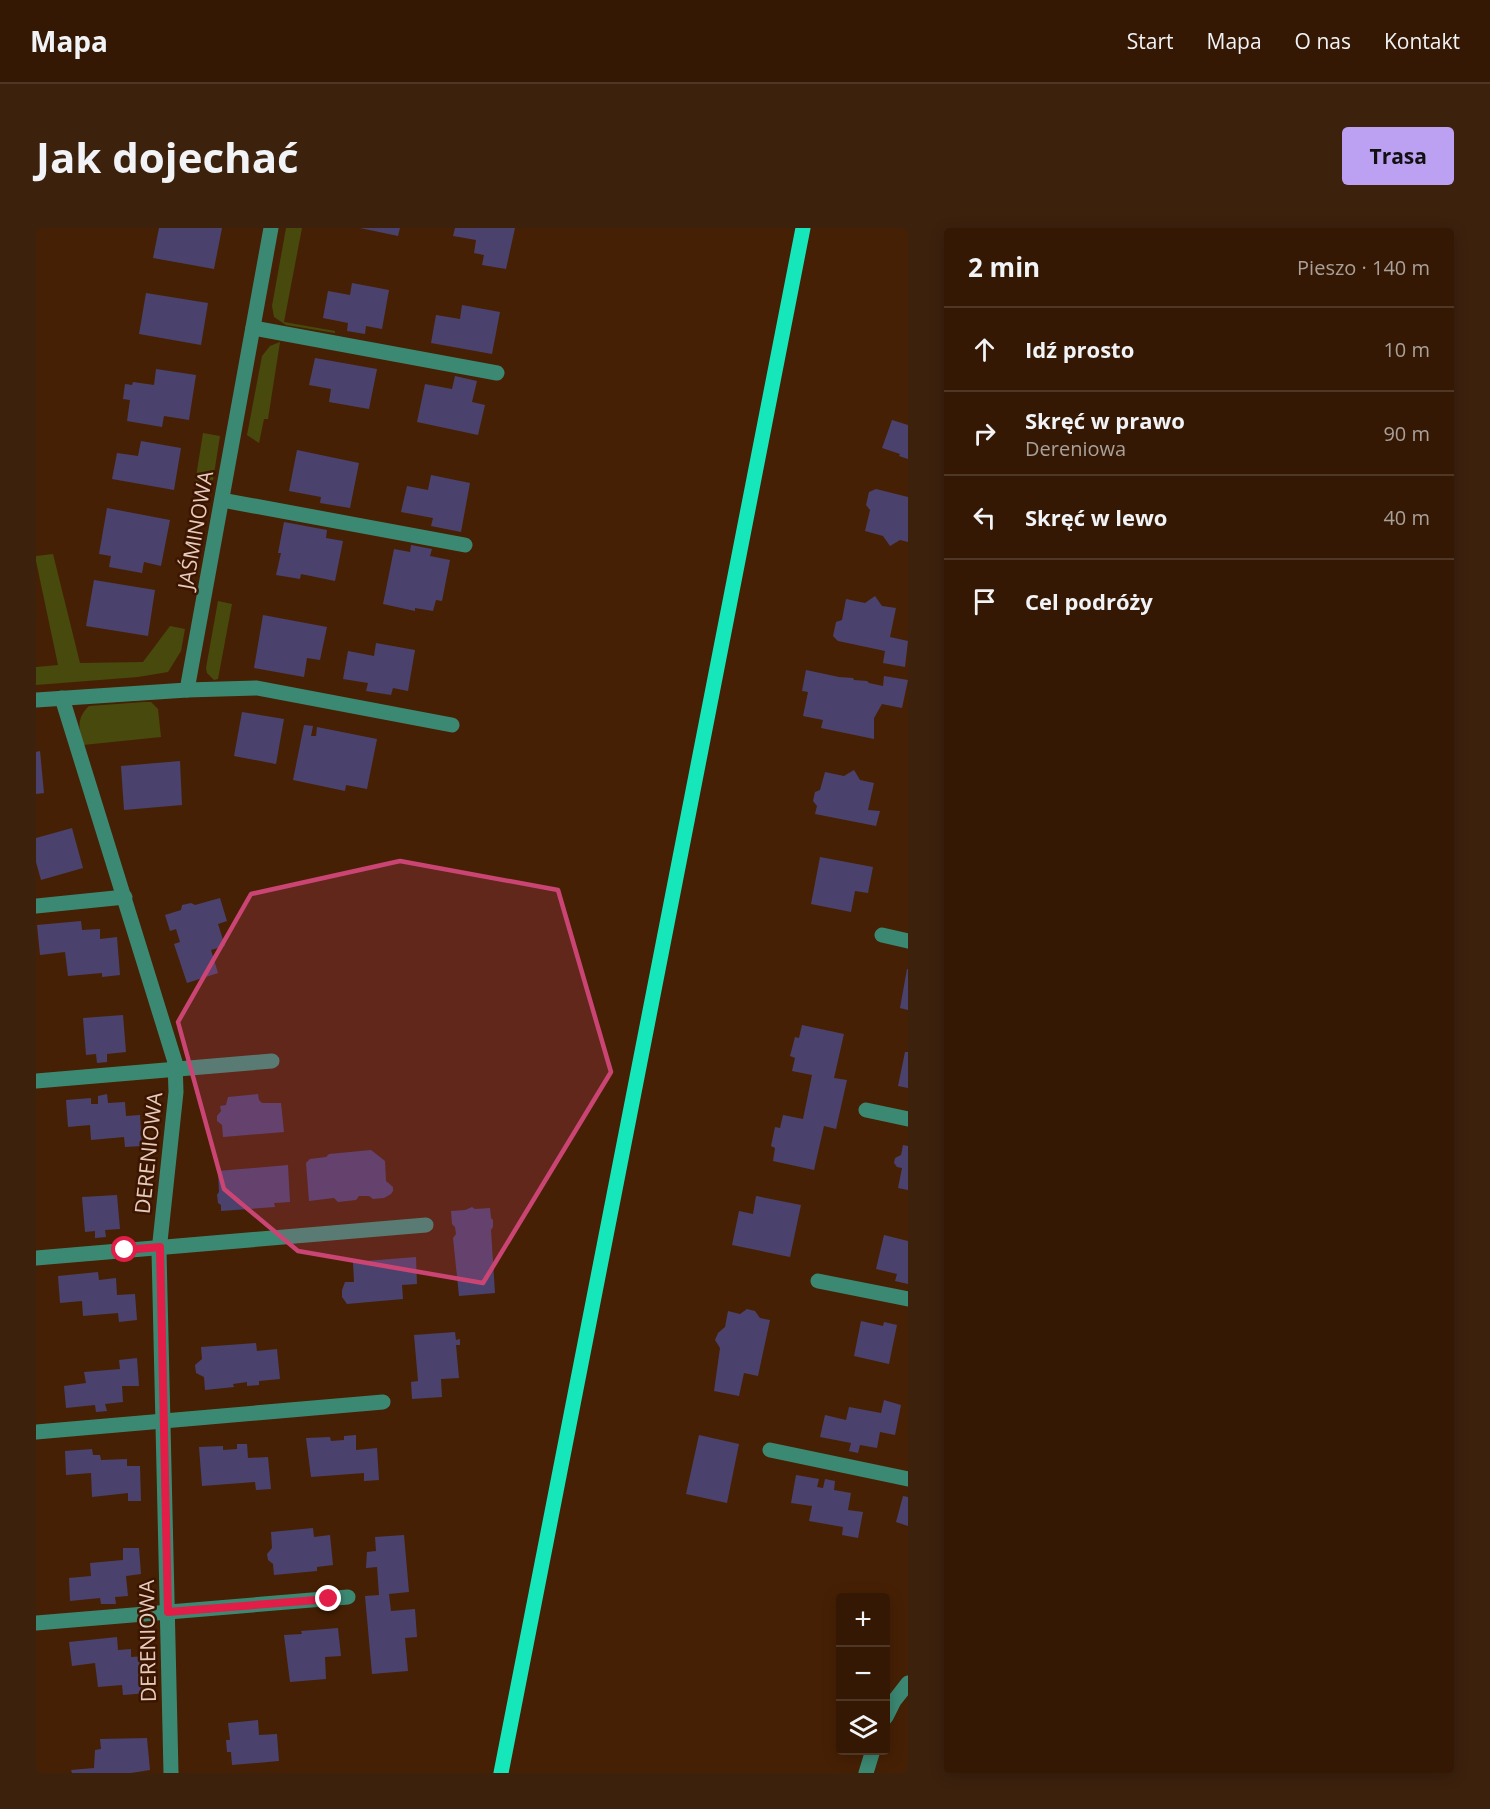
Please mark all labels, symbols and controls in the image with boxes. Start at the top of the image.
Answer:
text: Mapa [30,22,108,60]
text: Start [1127,27,1174,55]
text: Mapa [1207,27,1262,55]
text: O nas [1295,27,1351,55]
text: Kontakt [1384,27,1460,55]
button: Trasa [1342,127,1454,185]
text: Jak dojechać [36,128,299,185]
text: 2 min [968,249,1040,285]
text: Pieszo · 140 m [1297,254,1430,281]
icon: ahead [968,333,1001,366]
text: Idź prosto [1025,334,1134,364]
text: 10 m [1383,336,1430,363]
text: Skręć w prawo [1025,405,1185,435]
icon: right [968,417,1001,450]
text: 90 m [1383,420,1430,447]
text: Dereniowa [1025,435,1126,462]
street label: JAŚMINOWA [170,468,219,593]
icon: left [968,501,1001,534]
text: Skręć w lewo [1025,502,1167,532]
text: 40 m [1383,504,1430,531]
icon: arrive [968,585,1001,618]
text: Cel podróży [1025,586,1153,616]
street label: DERENIOWA [128,1090,168,1215]
route start [111,1236,137,1262]
street label: DERENIOWA [132,1579,162,1702]
route end [315,1585,341,1611]
map controls [836,1593,890,1755]
button: + [836,1593,890,1647]
button: − [836,1647,890,1701]
button: layers [836,1701,890,1755]

